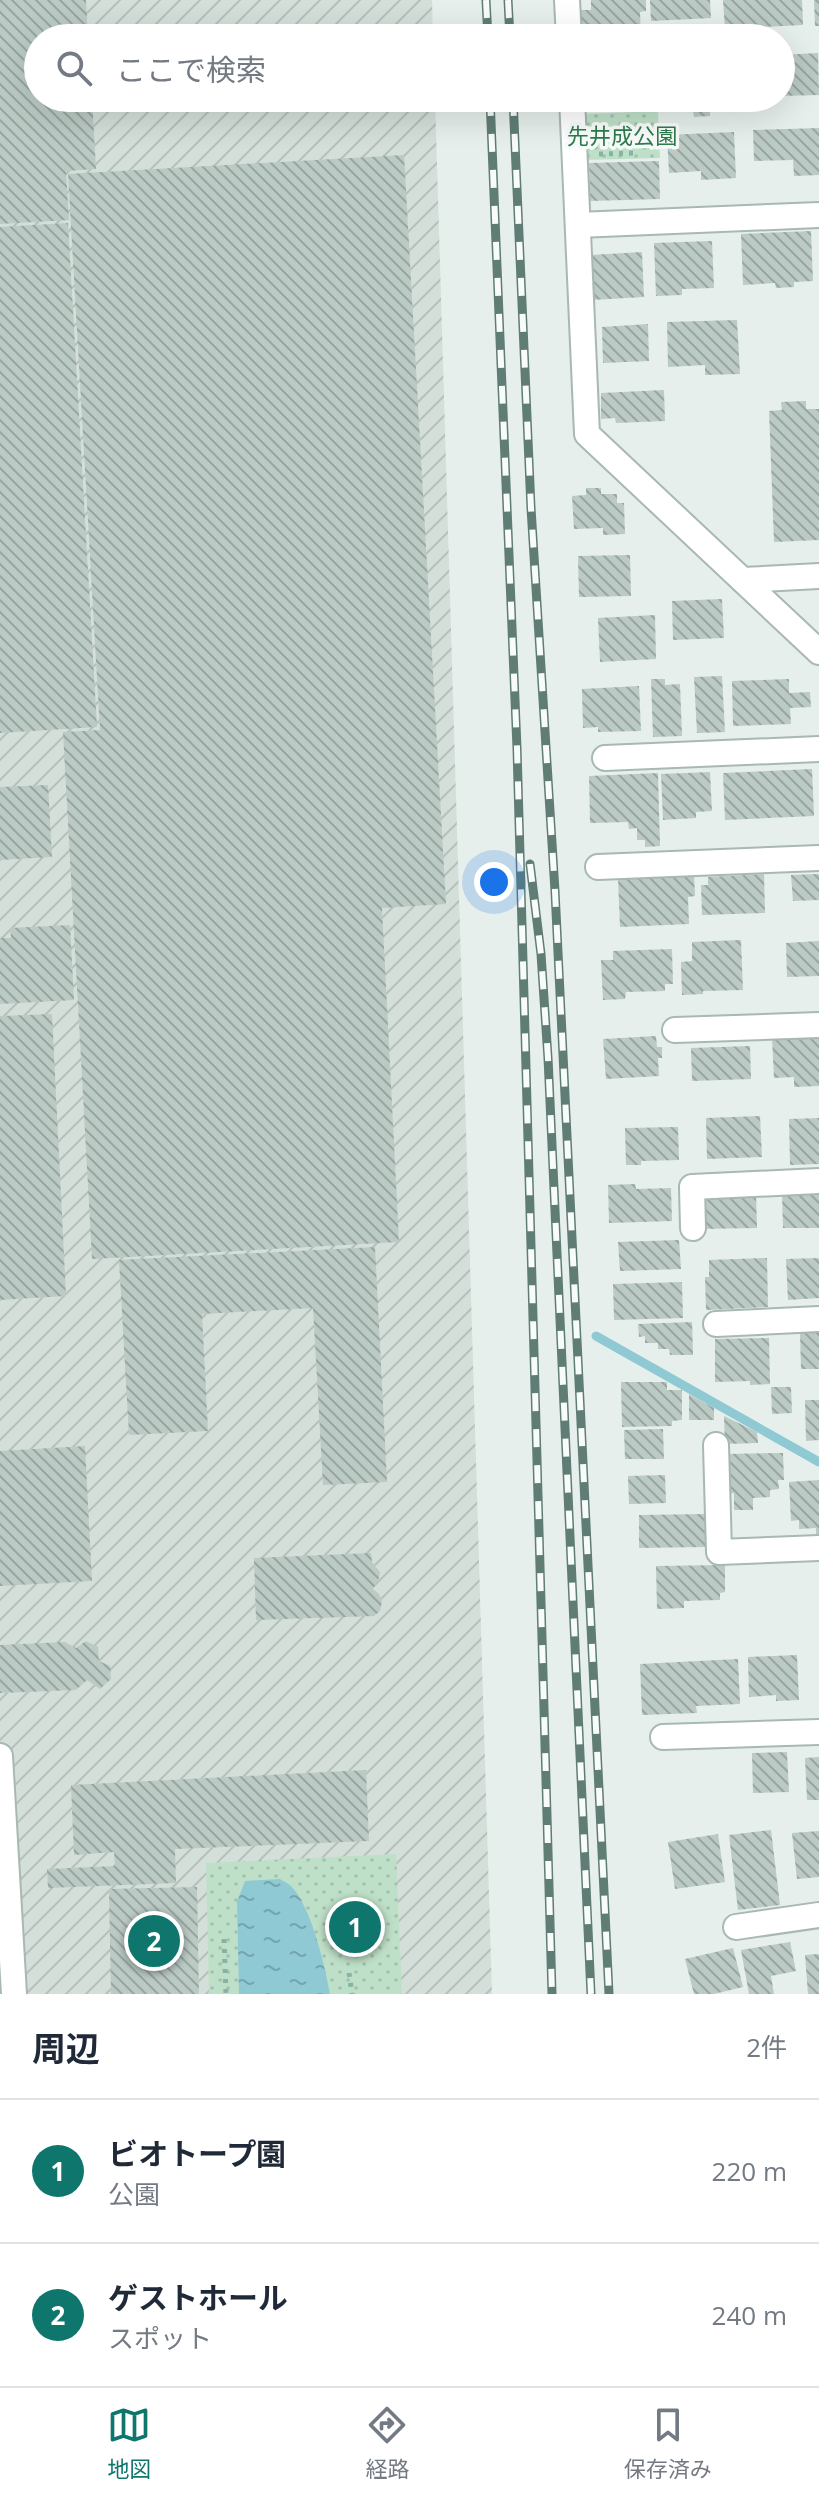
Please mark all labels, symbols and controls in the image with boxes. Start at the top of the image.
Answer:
search box [24,24,795,112]
icon: search [52,46,96,90]
text: ここで検索 [116,49,266,90]
park label: 先井成公園 [567,120,677,150]
your location [474,862,514,902]
pin: 1 [329,1897,381,1957]
pin: 2 [128,1911,180,1971]
text: 周辺 [32,2025,100,2071]
text: 2件 [746,2029,787,2065]
text: ビオトープ園 [108,2133,286,2174]
text: 1 [51,2153,65,2189]
text: 220 m [712,2153,787,2189]
text: 公園 [108,2176,160,2212]
text: ゲストホール [108,2277,288,2318]
text: 2 [51,2297,65,2333]
text: 240 m [712,2297,787,2333]
text: スポット [108,2320,212,2356]
tab: 地図 [107,2403,151,2483]
tab: 経路 [365,2403,410,2483]
tab: 保存済み [624,2403,712,2483]

